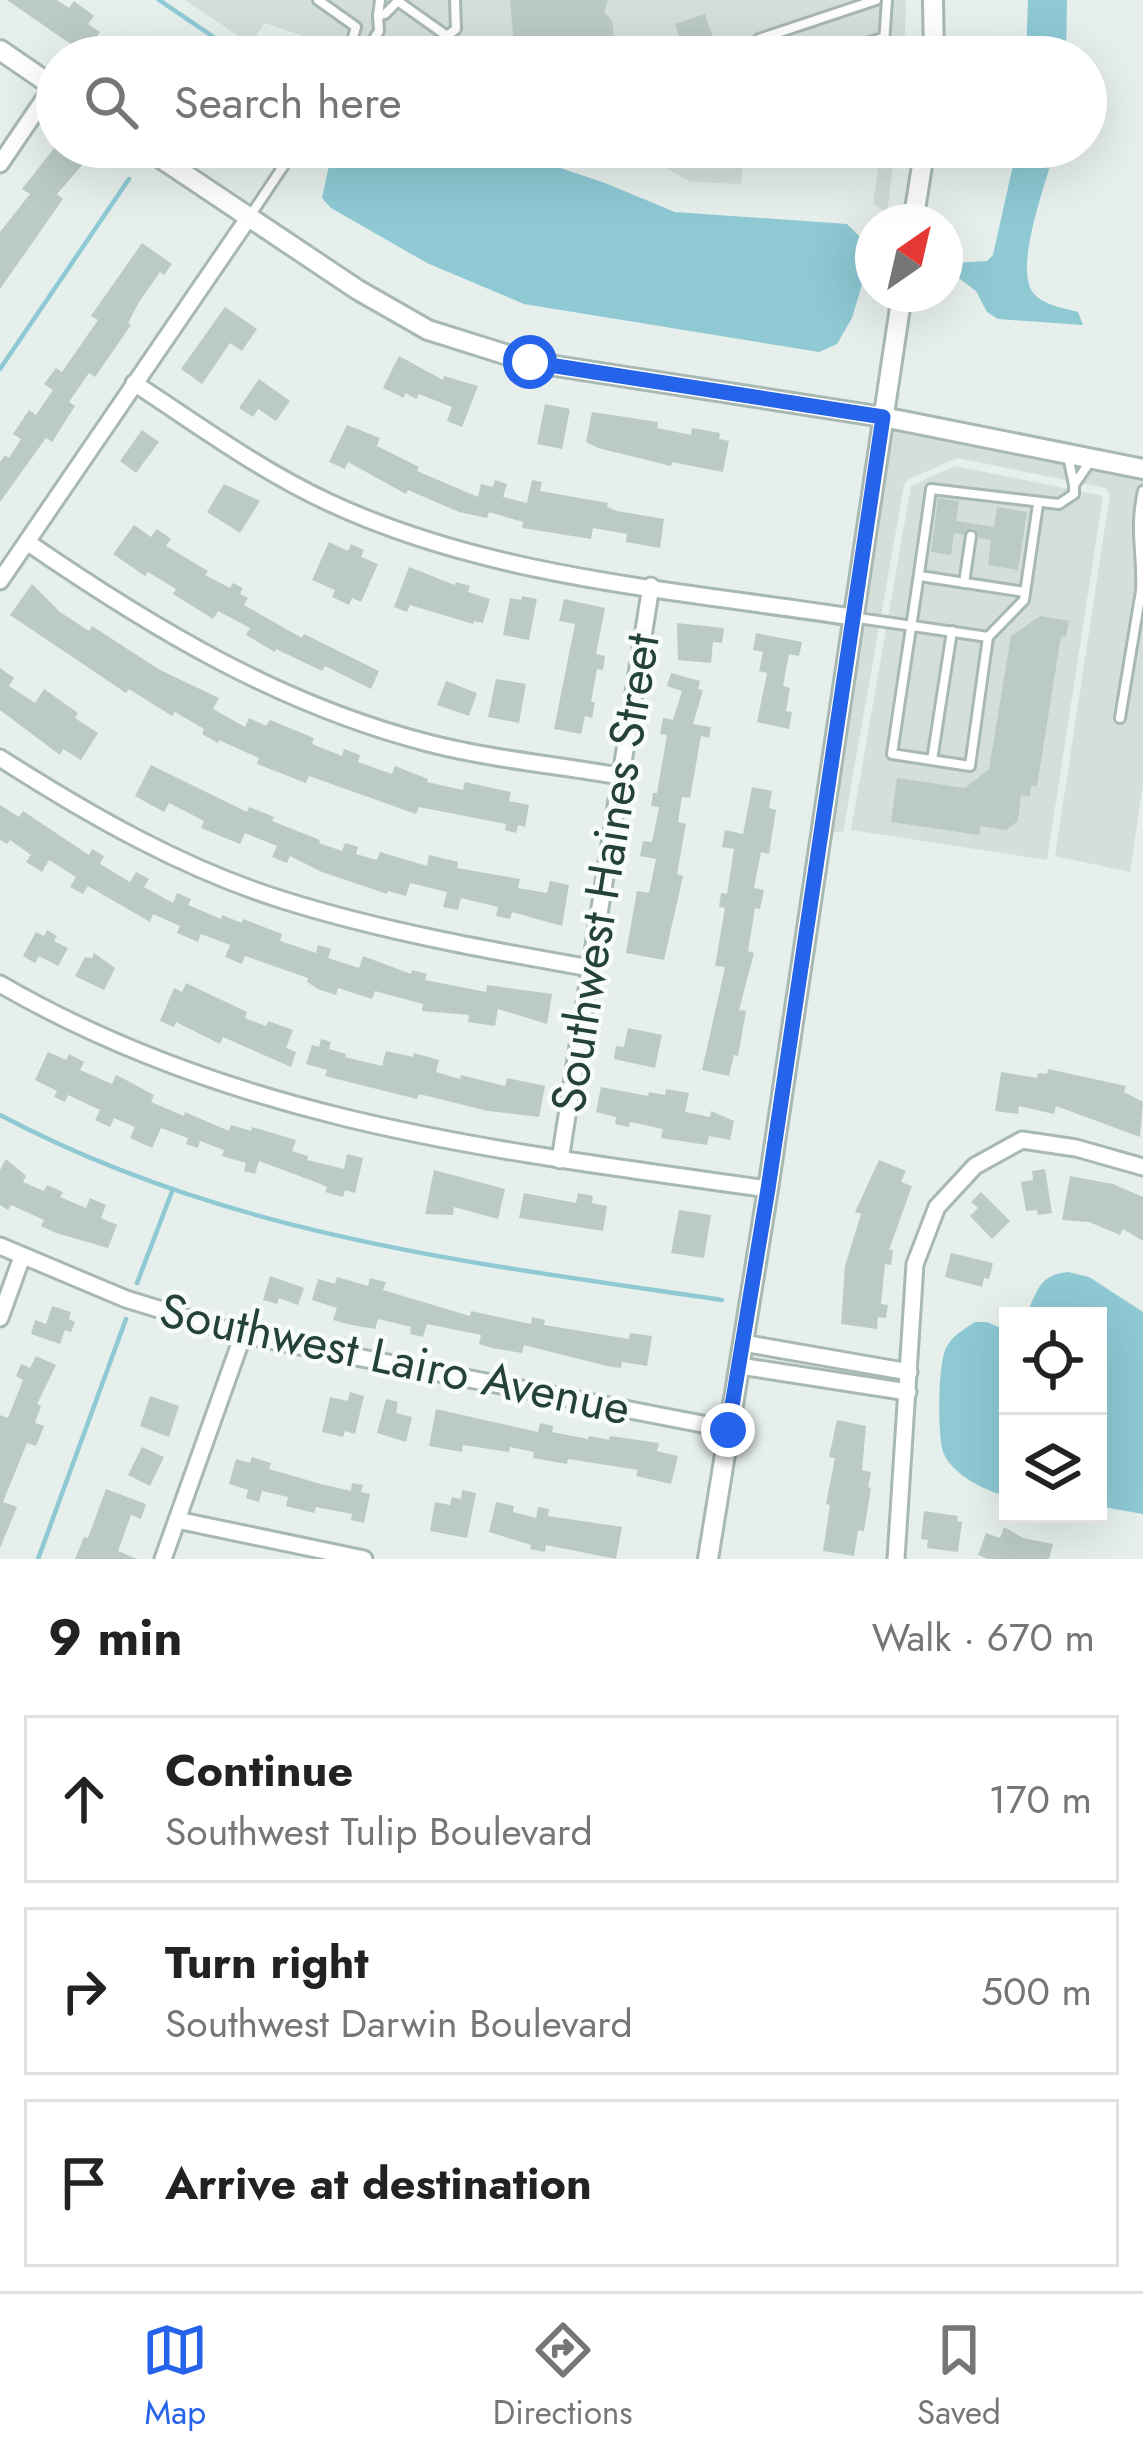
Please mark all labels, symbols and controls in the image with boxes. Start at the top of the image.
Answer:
search box [36,36,1107,168]
icon: search [78,69,144,135]
text: Search here [174,70,402,135]
north arrow [855,204,963,312]
route start [503,335,557,389]
street label: Southwest Haines Street [533,628,677,1118]
street label: Southwest Lairo Avenue [153,1275,637,1443]
map controls [999,1307,1107,1523]
button: locate [999,1307,1107,1415]
route end [701,1403,755,1457]
button: layers [999,1415,1107,1523]
text: 9 min [48,1600,183,1674]
text: Walk · 670 m [872,1609,1095,1666]
text: Continue [165,1738,353,1803]
icon: ahead [51,1766,117,1832]
text: 170 m [988,1771,1092,1828]
text: Southwest Tulip Boulevard [165,1803,593,1860]
text: Turn right [165,1930,369,1995]
icon: right [51,1958,117,2024]
text: 500 m [981,1963,1092,2020]
text: Southwest Darwin Boulevard [165,1995,633,2052]
icon: arrive [51,2150,117,2216]
text: Arrive at destination [165,2151,592,2216]
tab: Map [142,2317,208,2436]
tab: Directions [493,2317,633,2436]
tab: Saved [917,2317,1001,2436]

